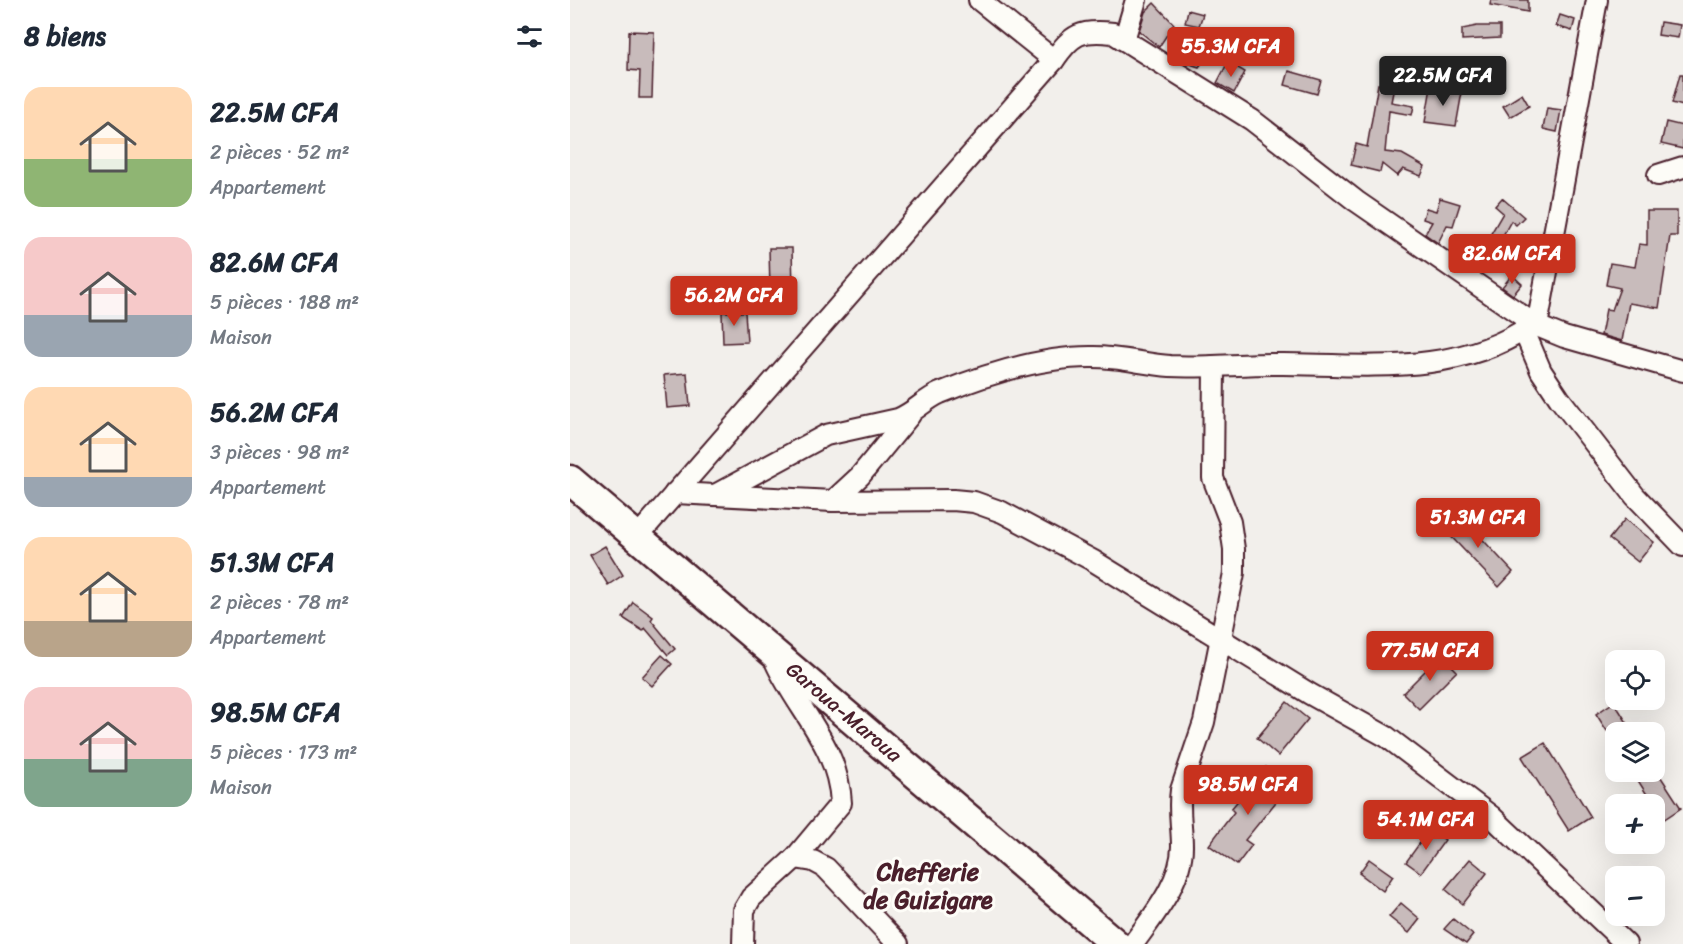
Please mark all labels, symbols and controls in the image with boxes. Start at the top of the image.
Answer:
text: 8 biens [24,13,106,59]
icon: filters [513,20,546,53]
pin: 55.3M CFA [1162,27,1300,78]
text: 55.3M CFA [1181,29,1281,64]
pin: 22.5M CFA [1374,56,1512,107]
text: 22.5M CFA [1393,58,1493,93]
text: 22.5M CFA [210,89,339,135]
icon: home [72,111,144,183]
text: 2 pièces · 52 m² [210,135,350,170]
text: Appartement [210,170,326,205]
pin: 82.6M CFA [1443,234,1581,285]
text: 82.6M CFA [1462,236,1562,271]
text: 82.6M CFA [210,239,339,285]
icon: home [72,261,144,333]
pin: 56.2M CFA [665,276,803,327]
text: 56.2M CFA [684,278,784,313]
text: 5 pièces · 188 m² [210,285,359,320]
text: Maison [210,320,272,355]
text: 56.2M CFA [210,389,339,435]
icon: home [72,411,144,483]
text: 3 pièces · 98 m² [210,435,350,470]
text: Appartement [210,470,326,505]
pin: 51.3M CFA [1409,498,1547,549]
text: 51.3M CFA [1430,500,1526,535]
text: 51.3M CFA [210,539,335,585]
icon: home [72,561,144,633]
text: 2 pièces · 78 m² [210,585,349,620]
text: Appartement [210,620,326,655]
pin: 77.5M CFA [1361,631,1499,682]
text: 77.5M CFA [1380,633,1480,668]
map controls [1605,650,1665,926]
button: locate [1605,650,1665,710]
street label: Garoua-Maroua [777,652,911,773]
text: 98.5M CFA [210,689,341,735]
icon: home [72,711,144,783]
button: layers [1605,722,1665,782]
text: 5 pièces · 173 m² [210,735,357,770]
pin: 98.5M CFA [1179,765,1317,816]
text: 98.5M CFA [1198,767,1298,802]
text: Maison [210,770,272,805]
button: + [1605,794,1665,854]
pin: 54.1M CFA [1357,800,1495,851]
text: 54.1M CFA [1377,802,1475,837]
district label: Chefferie de Guizigare [863,851,993,921]
button: − [1605,866,1665,926]

